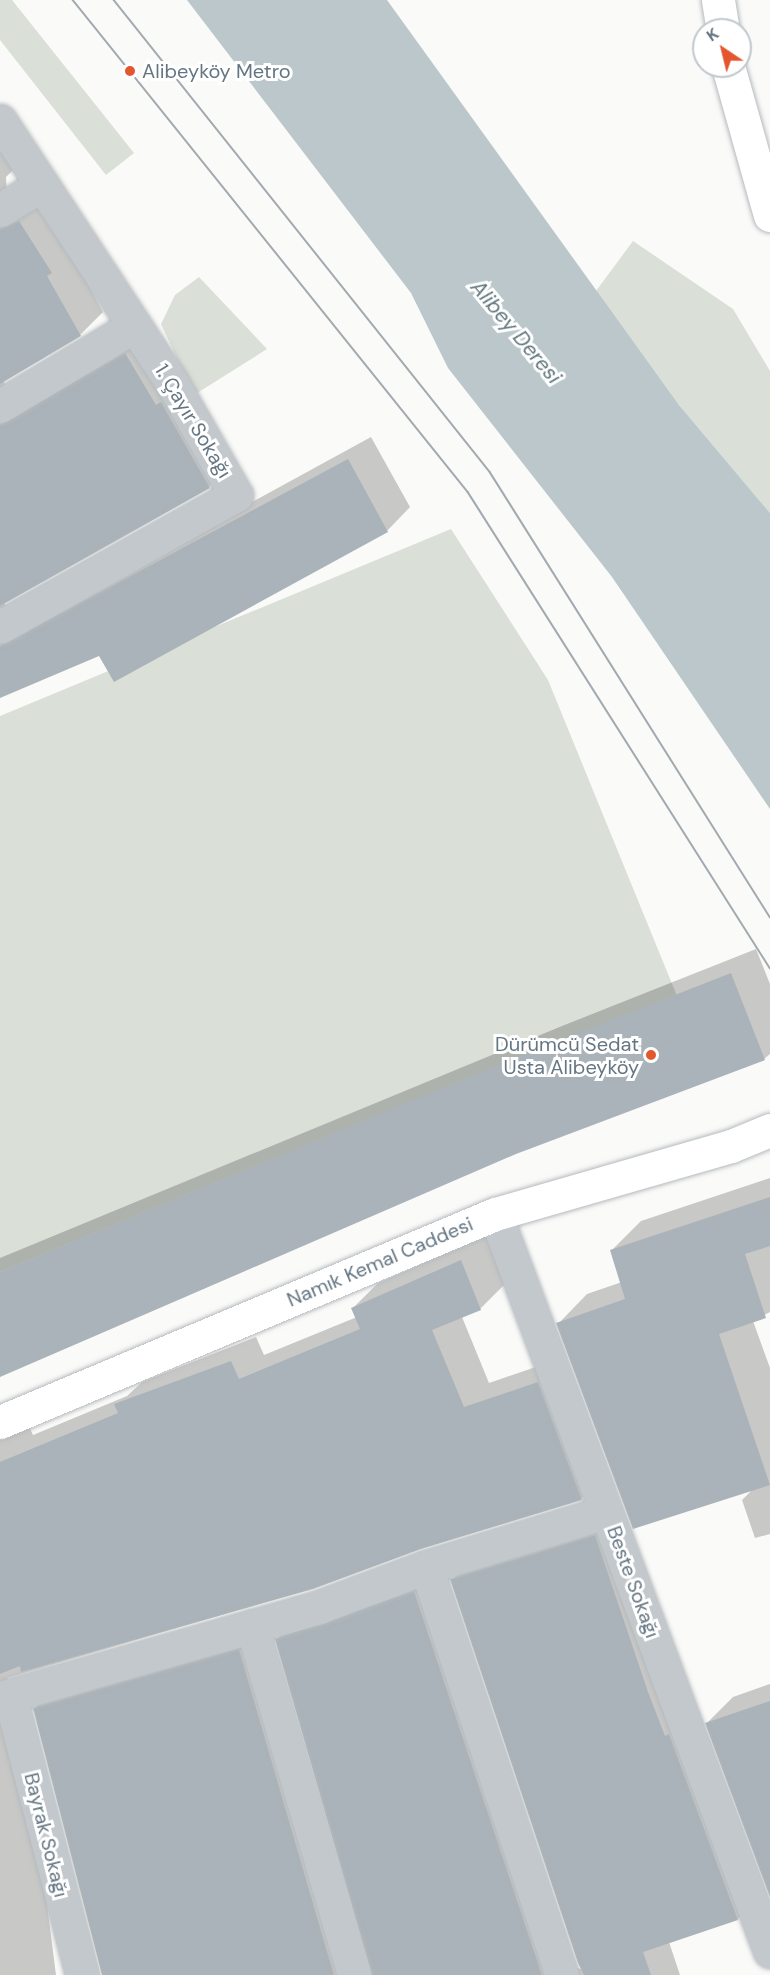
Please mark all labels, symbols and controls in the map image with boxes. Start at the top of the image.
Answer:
north arrow [692,18,752,78]
text: K [702,23,723,46]
place label: Alibeyköy Metro [142,59,291,83]
marker: Alibeyköy Metro [123,64,137,78]
water label: Alibey Deresi [465,275,567,389]
street label: 1. Çayır Sokağı [150,360,236,482]
place label: Dürümcü Sedat Usta Alibeyköy [495,1032,639,1079]
marker: Dürümcü Sedat Usta Alibeyköy [644,1048,658,1062]
street label: Namık Kemal Caddesi [283,1212,477,1312]
street label: Beste Sokağı [602,1523,664,1641]
street label: Bayrak Sokağı [19,1770,73,1900]

